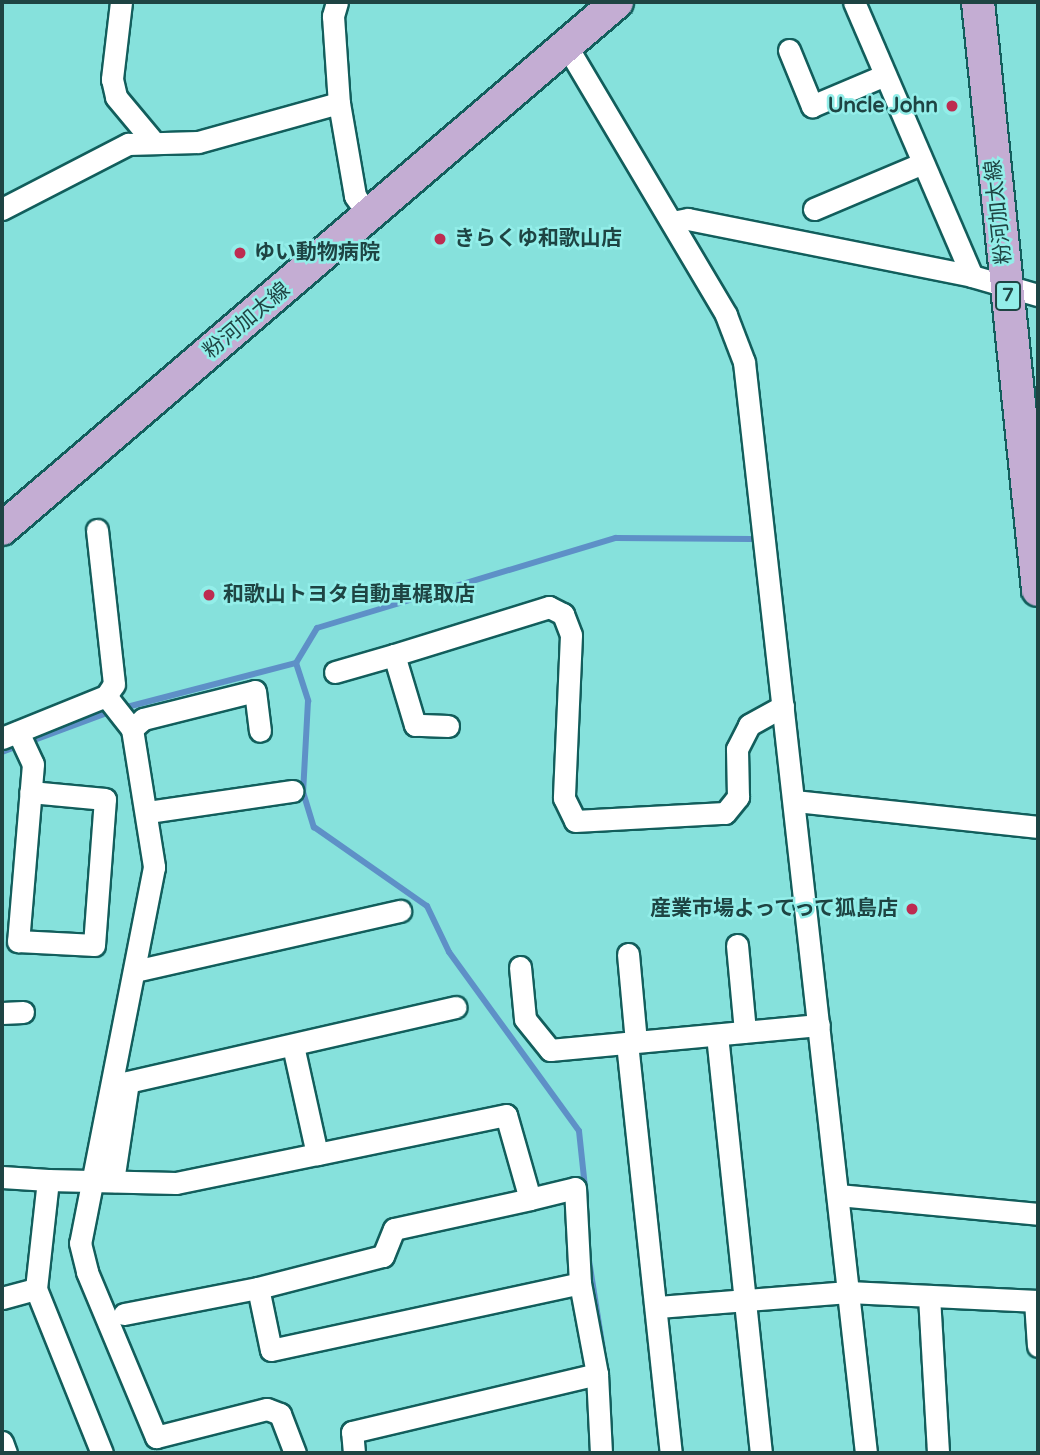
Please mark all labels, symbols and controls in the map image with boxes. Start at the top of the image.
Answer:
place label: Uncle John [828,93,938,119]
marker: Uncle John [944,98,960,114]
street label: 粉河加太線 [981,158,1017,266]
place label: きらくゆ和歌山店 [454,226,622,252]
marker: きらくゆ和歌山店 [432,231,448,247]
place label: ゆい動物病院 [254,240,380,266]
marker: ゆい動物病院 [232,245,248,261]
street label: 粉河加太線 [199,278,295,364]
road number: 7 [994,280,1022,312]
place label: 和歌山トヨタ自動車梶取店 [223,582,475,608]
marker: 和歌山トヨタ自動車梶取店 [201,587,217,603]
place label: 産業市場よってって狐島店 [646,896,898,922]
marker: 産業市場よってって狐島店 [904,901,920,917]

